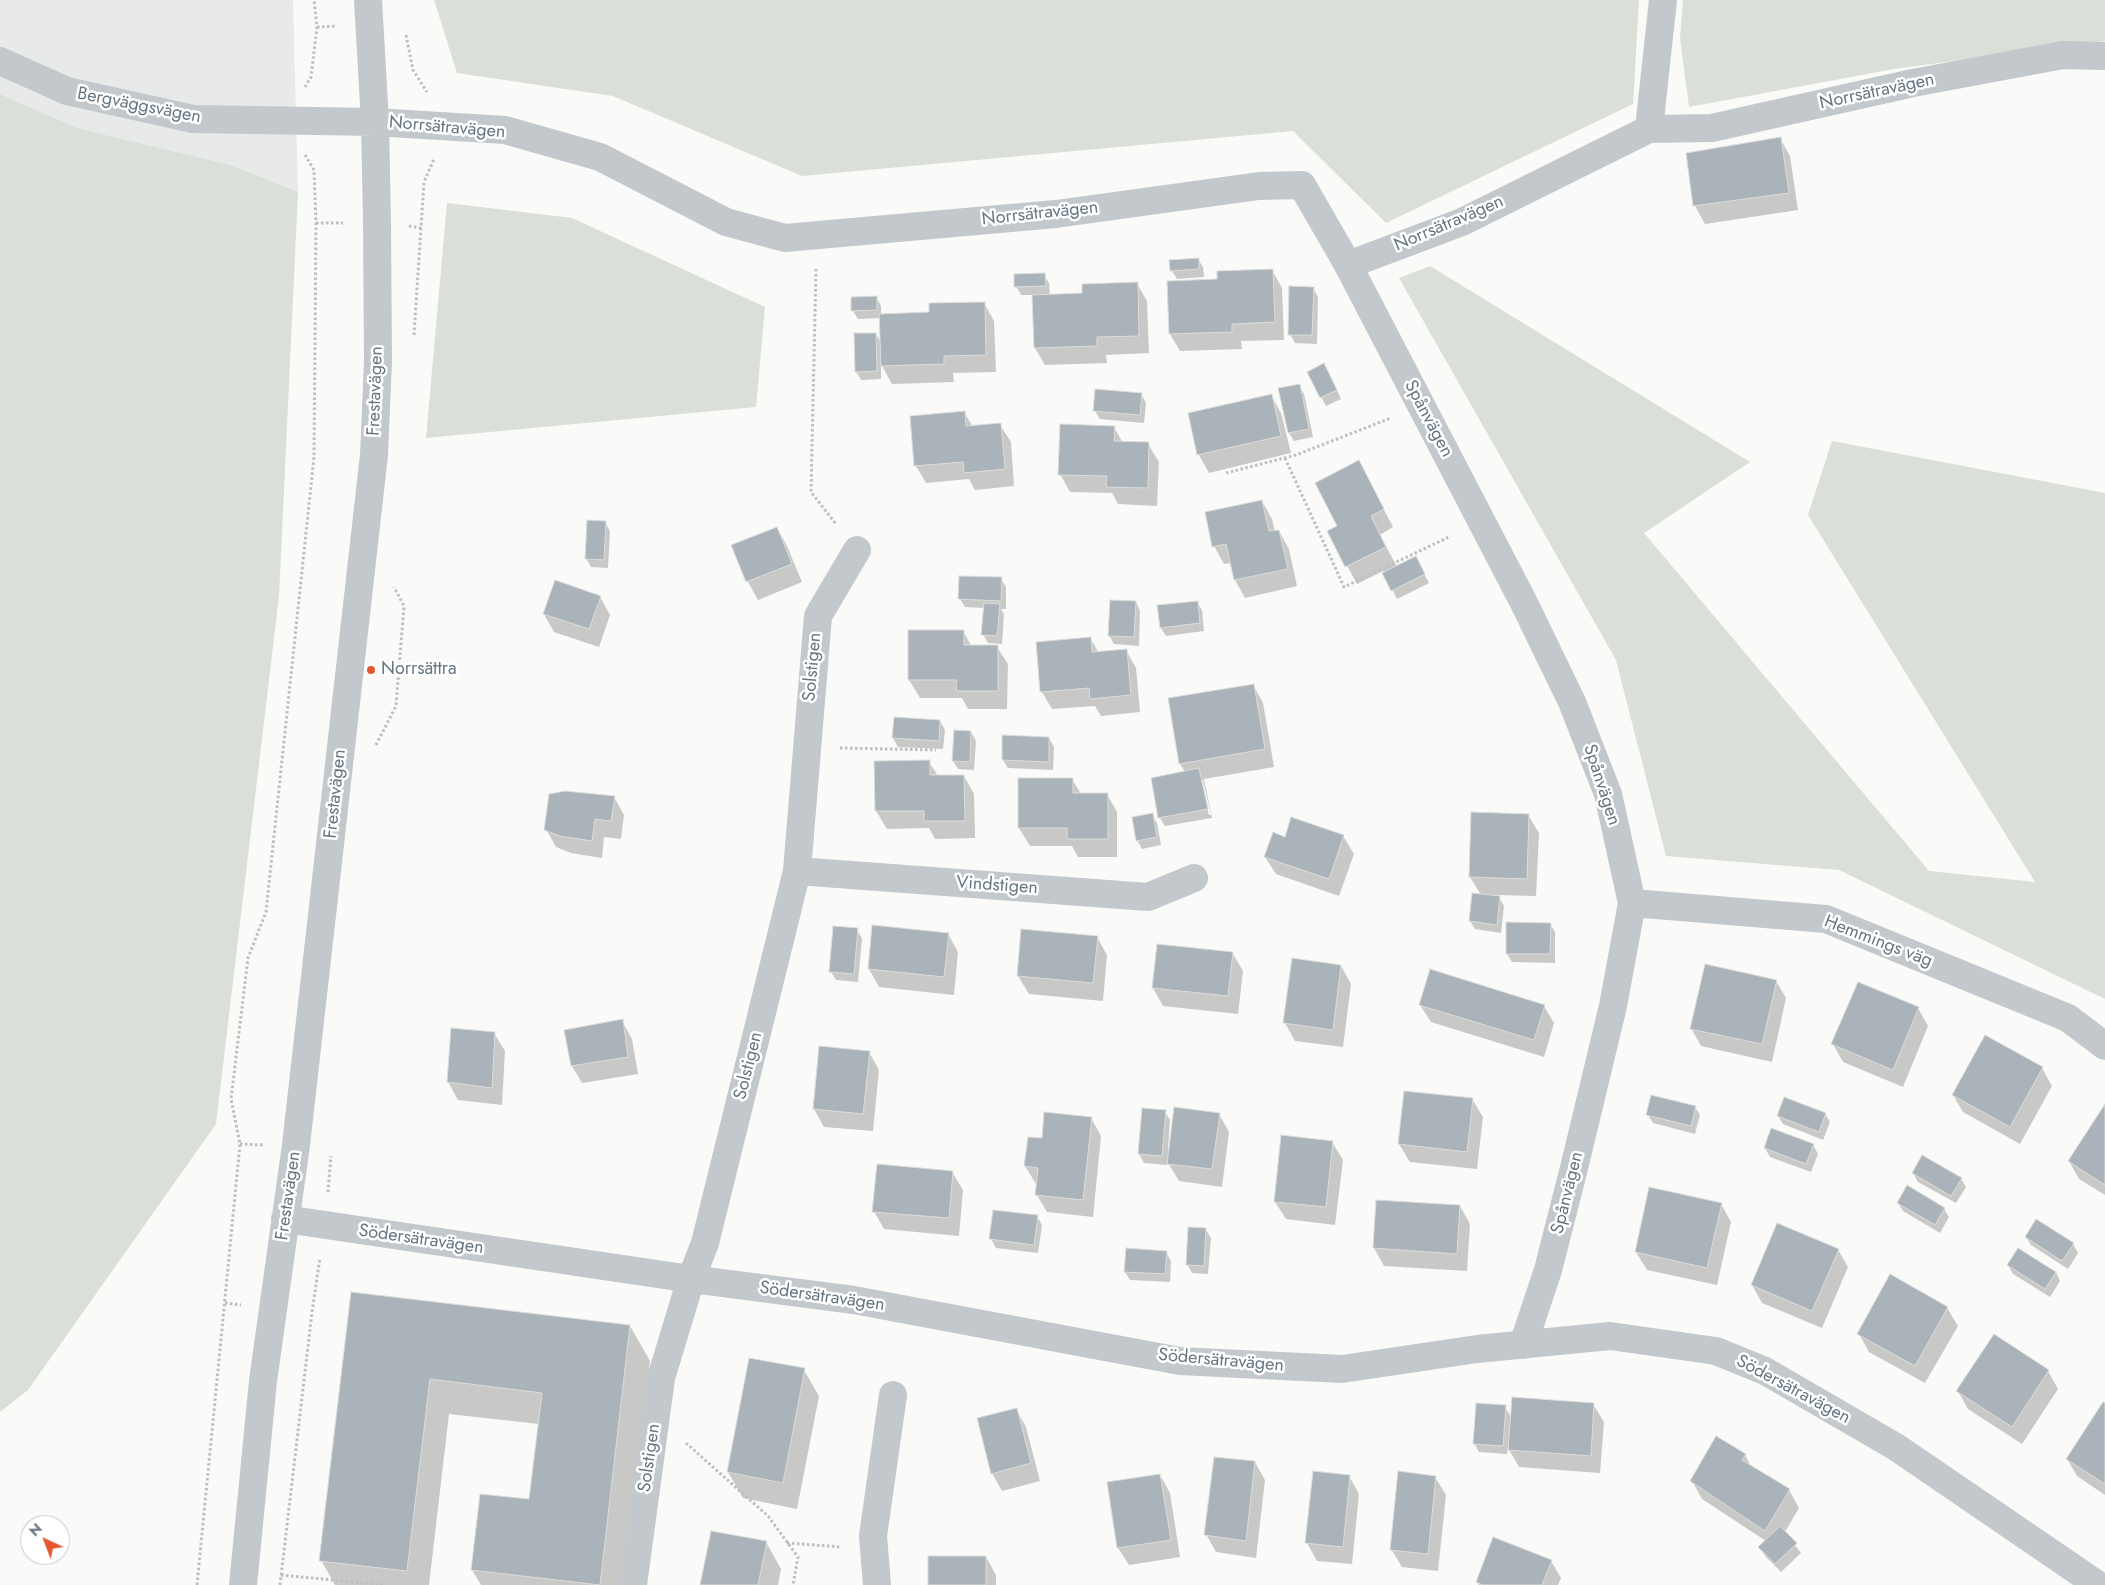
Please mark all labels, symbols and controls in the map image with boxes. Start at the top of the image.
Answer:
street label: Norrsätravägen [1818,69,1936,115]
street label: Bergväggsvägen [75,83,203,129]
street label: Norrsätravägen [388,112,506,144]
street label: Norrsätravägen [1391,191,1507,257]
street label: Norrsätravägen [981,197,1099,231]
street label: Frestavägen [364,346,388,436]
street label: Spånvägen [1399,377,1457,461]
street label: Solstigen [799,632,827,702]
place label: Norrsättra [381,659,457,681]
marker: Norrsättra [365,664,377,676]
street label: Spånvägen [1578,742,1624,828]
street label: Frestavägen [321,748,351,840]
street label: Vindstigen [956,872,1038,900]
street label: Hemmings väg [1821,911,1935,973]
street label: Solstigen [730,1030,768,1102]
street label: Frestavägen [272,1150,306,1242]
street label: Spånvägen [1547,1150,1589,1236]
street label: Södersätravägen [357,1221,485,1259]
street label: Södersätravägen [758,1278,886,1316]
street label: Södersätravägen [1157,1345,1285,1377]
street label: Södersätravägen [1732,1351,1854,1429]
street label: Solstigen [634,1422,666,1494]
north arrow [20,1515,70,1565]
text: N [25,1519,46,1541]

